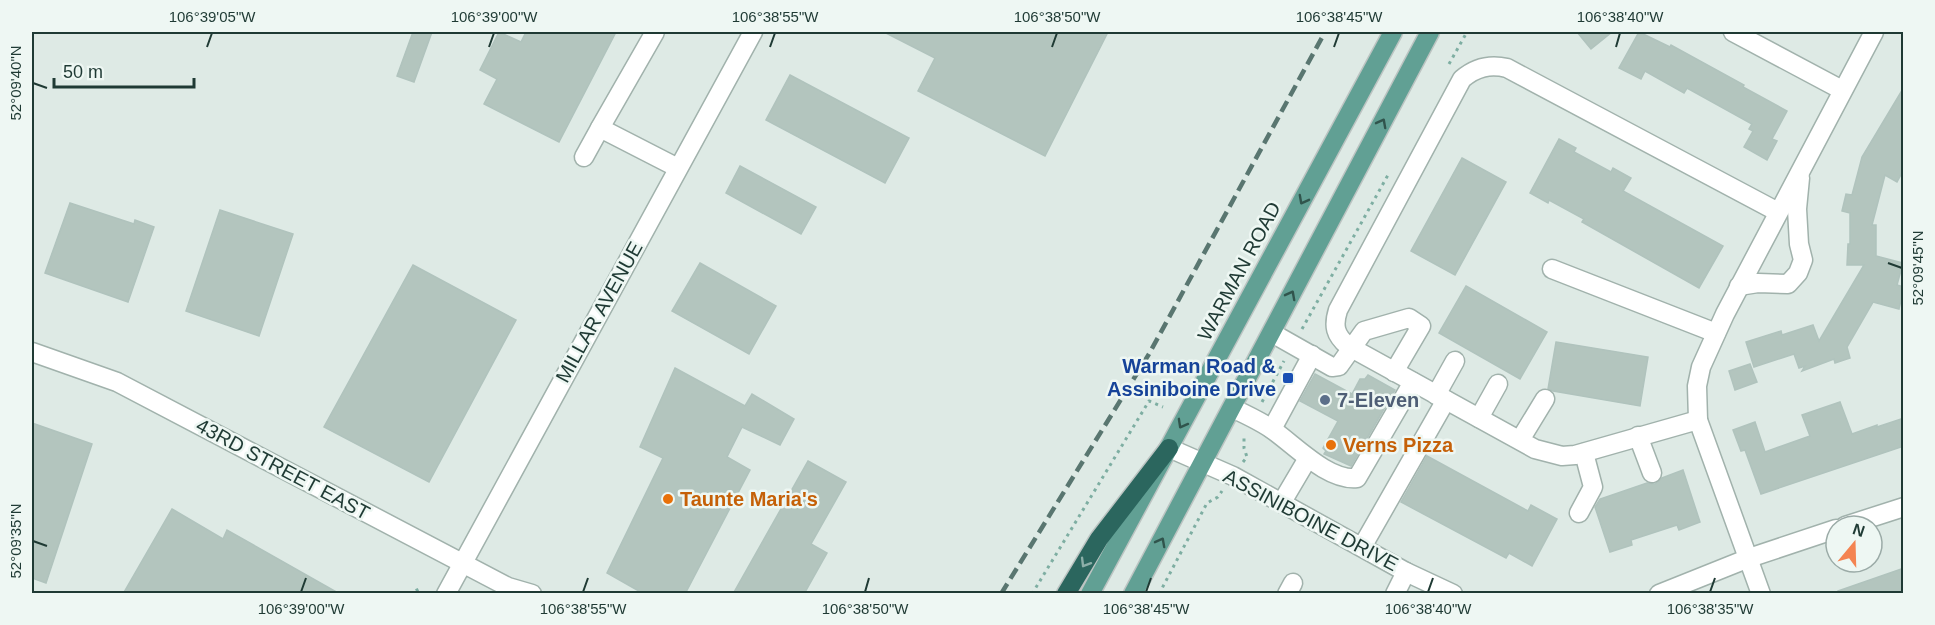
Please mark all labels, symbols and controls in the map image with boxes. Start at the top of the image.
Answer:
text: 106°39'05"W [169,8,256,25]
text: 106°39'00"W [451,8,538,25]
text: 106°38'55"W [732,8,819,25]
text: 106°38'50"W [1014,8,1101,25]
text: 106°38'45"W [1296,8,1383,25]
text: 106°38'40"W [1577,8,1664,25]
text: 52°09'40"N [7,45,24,121]
scale bar [54,51,194,89]
text: 50 m [63,62,103,82]
one-way arrow [1375,118,1386,129]
one-way arrow [1299,193,1310,204]
street label: WARMAN ROAD [1193,198,1285,344]
text: 52°09'45"N [1909,230,1926,306]
street label: MILLAR AVENUE [551,238,647,386]
one-way arrow [1284,291,1296,302]
place label: Warman Road & Assiniboine Drive [1107,355,1276,400]
marker: Warman Road & Assiniboine Drive [1281,371,1295,385]
place label: 7-Eleven [1337,389,1419,411]
marker: 7-Eleven [1318,393,1332,407]
street label: 43RD STREET EAST [193,414,373,524]
one-way arrow [1178,418,1189,428]
place label: Verns Pizza [1343,434,1454,456]
marker: Verns Pizza [1324,438,1338,452]
street label: ASSINIBOINE DRIVE [1220,465,1402,575]
place label: Taunte Maria's [680,488,818,510]
marker: Taunte Maria's [661,492,675,506]
text: 52°09'35"N [7,503,24,579]
north arrow [1824,514,1884,574]
text: N [1850,520,1867,540]
one-way arrow [1154,537,1165,548]
one-way arrow [1080,557,1092,567]
text: 106°39'00"W [258,600,345,617]
text: 106°38'55"W [540,600,627,617]
text: 106°38'50"W [822,600,909,617]
text: 106°38'45"W [1103,600,1190,617]
text: 106°38'40"W [1385,600,1472,617]
text: 106°38'35"W [1667,600,1754,617]

